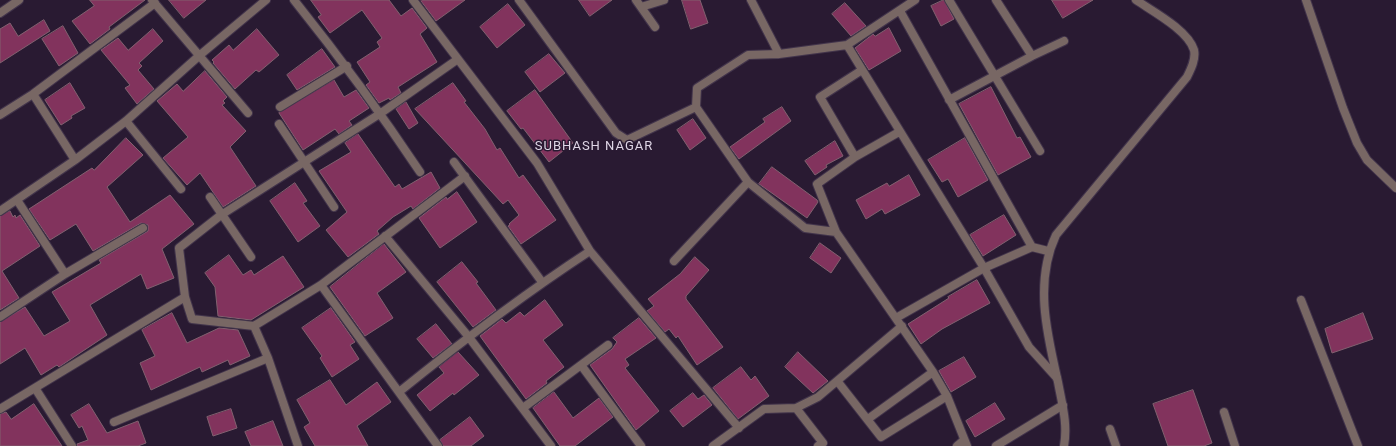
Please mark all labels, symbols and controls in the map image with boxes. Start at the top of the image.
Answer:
district label: SUBHASH NAGAR [535,139,653,155]

